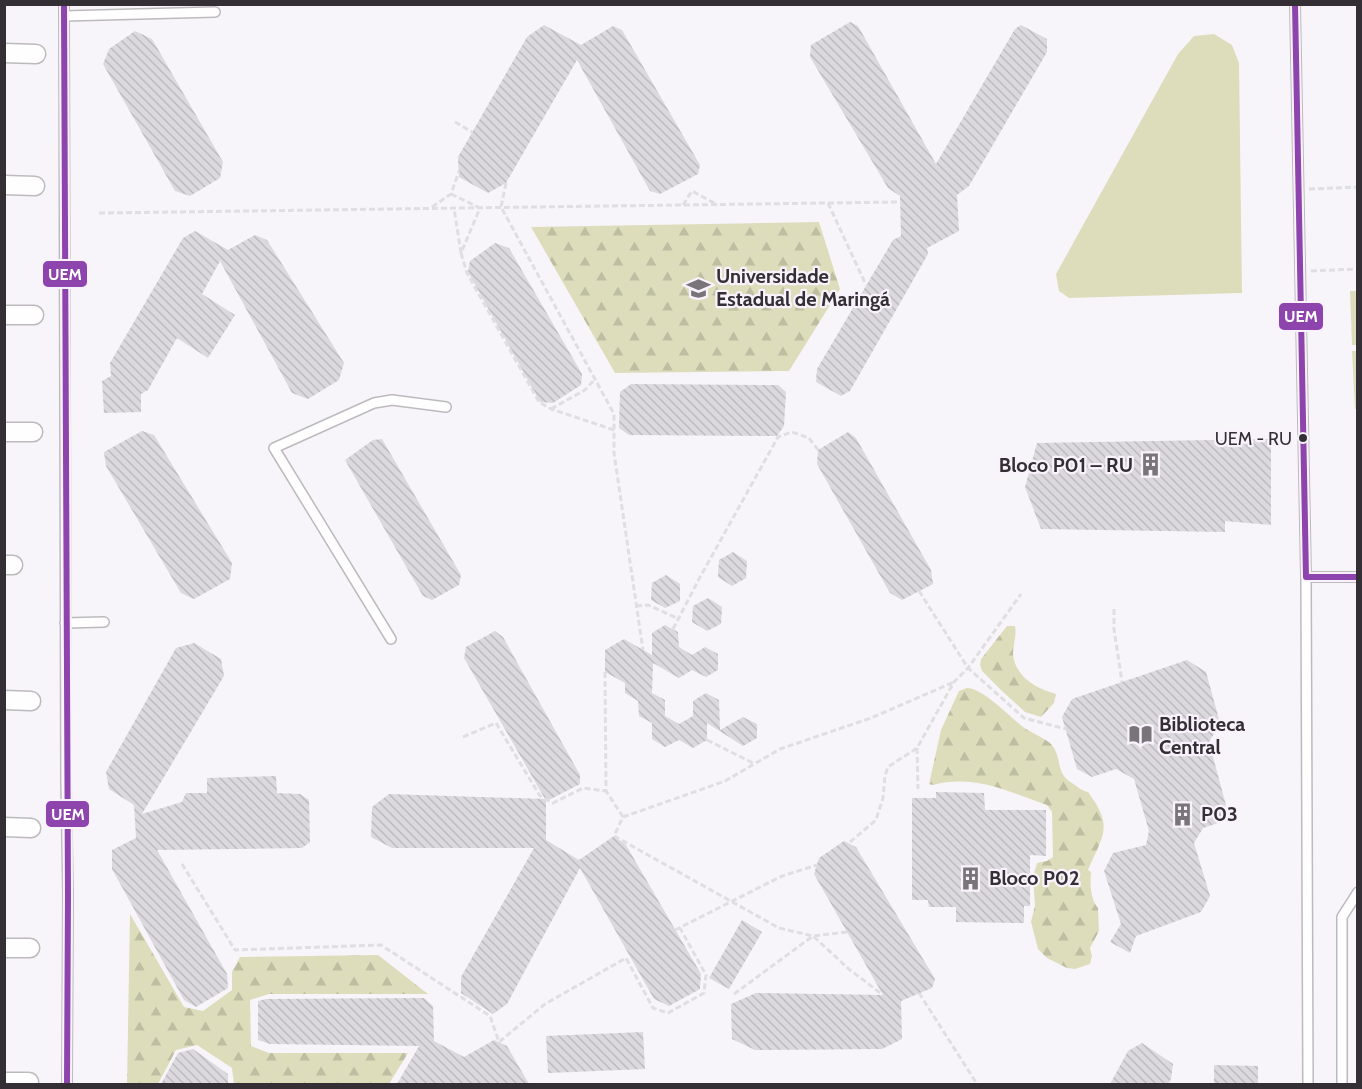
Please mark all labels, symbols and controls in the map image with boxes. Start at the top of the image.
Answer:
line badge: UEM [42,260,88,288]
place label: Universidade Estadual de Maringá [716,264,890,311]
text: UEM [48,265,82,284]
school or university icon: Universidade Estadual de Maringá [685,275,711,301]
line badge: UEM [1278,302,1324,331]
text: UEM [1284,307,1318,326]
place label: UEM - RU [1215,428,1292,450]
marker: UEM - RU [1297,432,1309,444]
building icon: Bloco P01 – RU [1138,452,1164,478]
place label: Bloco P01 – RU [999,453,1133,477]
place label: Biblioteca Central [1159,712,1245,759]
library icon: Biblioteca Central [1128,722,1154,748]
line badge: UEM [45,800,90,828]
building icon: P03 [1170,801,1196,827]
place label: P03 [1201,802,1238,826]
text: UEM [51,805,85,824]
building icon: Bloco P02 [958,865,984,891]
place label: Bloco P02 [989,866,1080,890]

